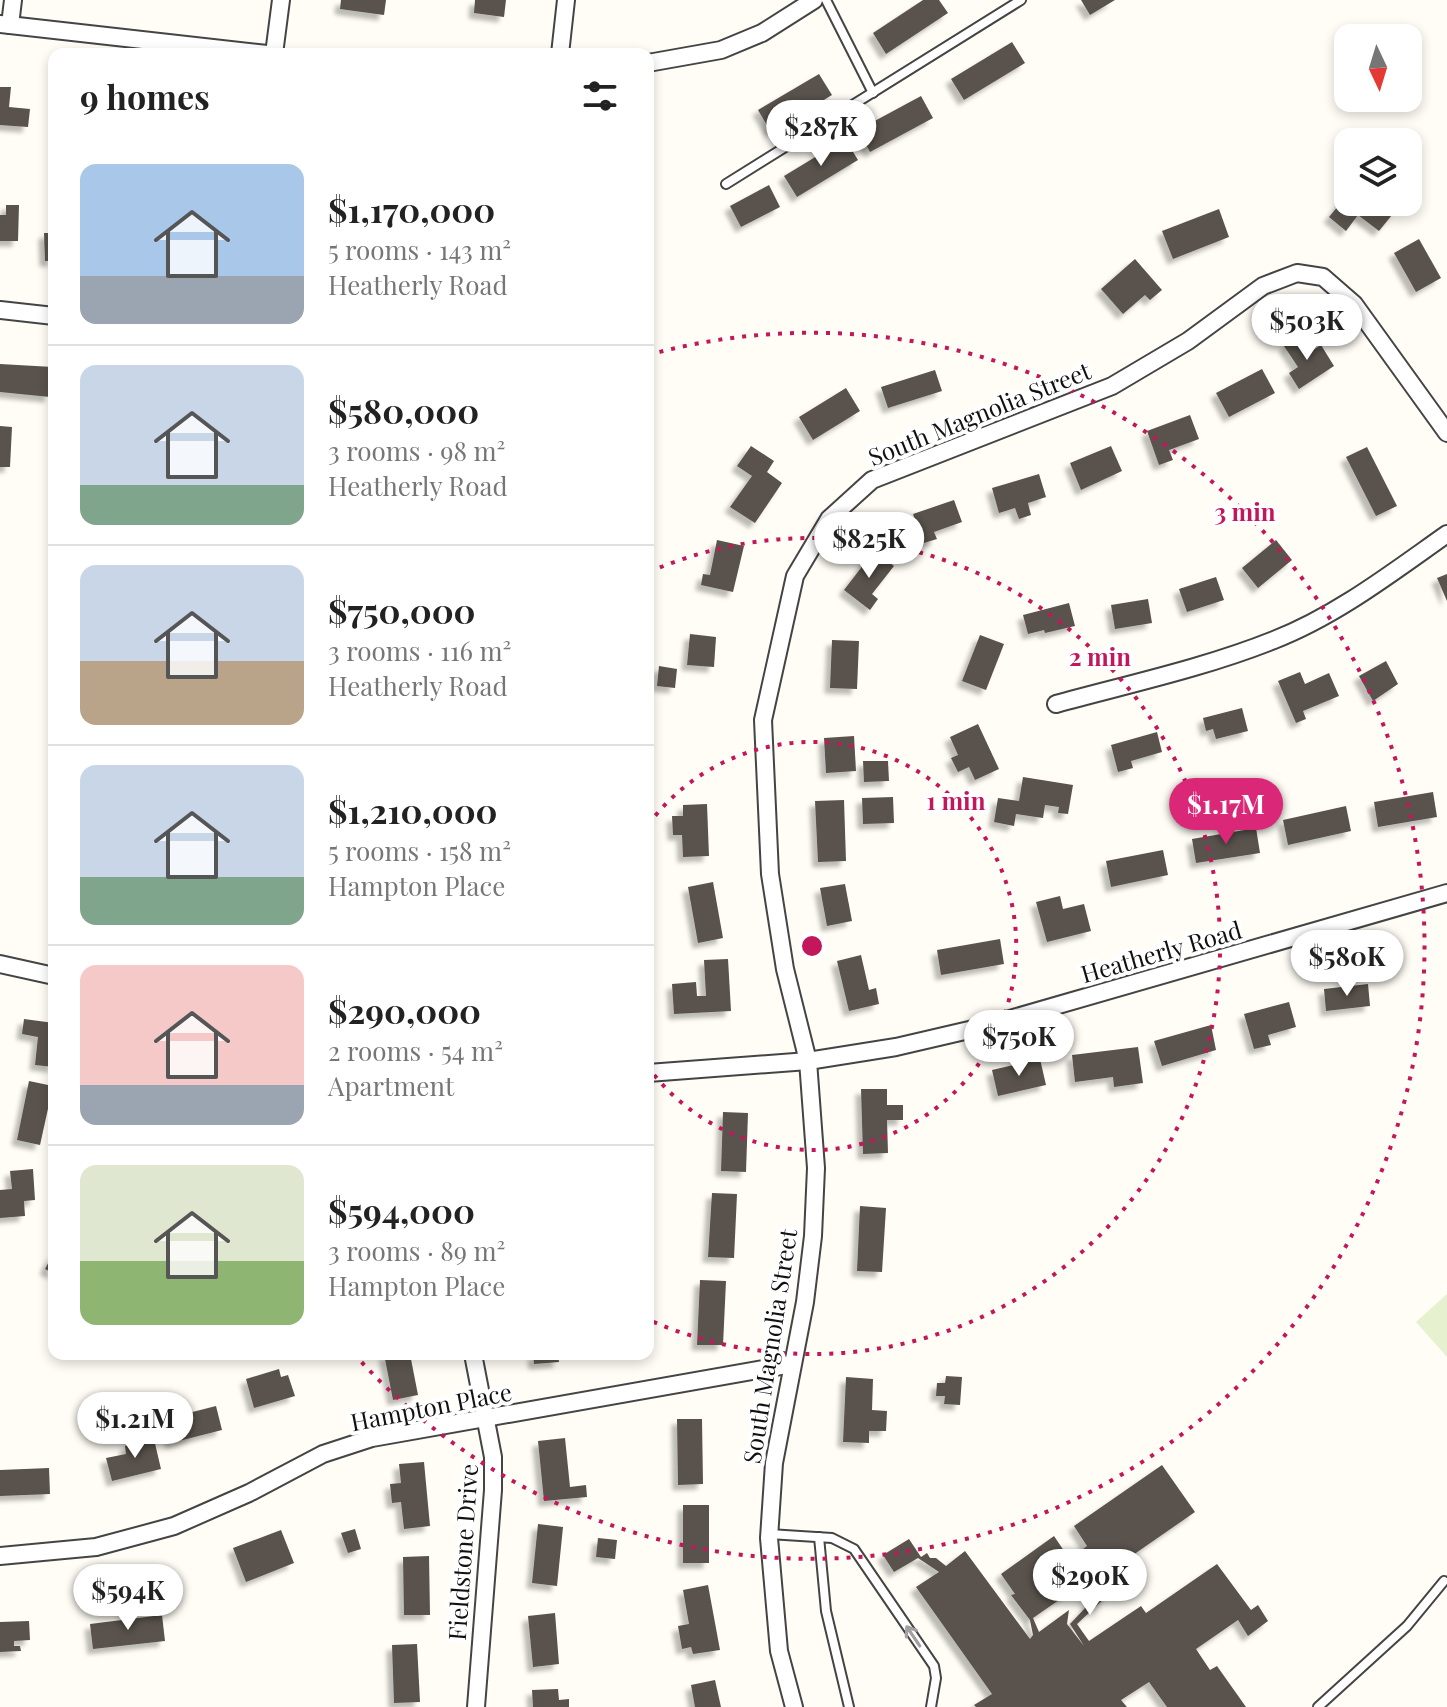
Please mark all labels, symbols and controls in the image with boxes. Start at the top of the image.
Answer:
north arrow [1334,24,1422,112]
map controls [1334,24,1422,216]
text: 9 homes [80,73,210,119]
icon: filters [578,74,622,118]
pin: $287K [765,100,877,168]
text: $287K [784,108,858,143]
button: layers [1334,128,1422,216]
text: $1,170,000 [328,186,495,232]
icon: home [144,196,240,292]
text: 5 rooms · 143 m² [328,232,511,267]
text: Heatherly Road [328,267,508,302]
pin: $503K [1251,294,1363,362]
text: $503K [1270,302,1344,337]
street label: South Magnolia Street [863,354,1095,472]
text: $580,000 [328,387,479,433]
icon: home [144,397,240,493]
text: 3 rooms · 98 m² [328,433,505,468]
text: Heatherly Road [328,468,508,503]
text: 3 min [1214,495,1276,527]
pin: $825K [813,512,925,580]
text: $825K [832,520,906,555]
text: $750,000 [328,587,476,633]
icon: home [144,597,240,693]
text: 3 rooms · 116 m² [328,633,511,668]
text: 2 min [1069,640,1131,672]
text: Heatherly Road [328,668,508,703]
pin: $1.17M [1161,778,1291,846]
text: 1 min [927,784,986,816]
text: $1.17M [1187,786,1265,821]
text: $1,210,000 [328,787,498,833]
icon: home [144,797,240,893]
text: 5 rooms · 158 m² [328,833,511,868]
text: Hampton Place [328,868,505,903]
street label: Heatherly Road [1077,913,1245,989]
pin: $580K [1291,930,1403,998]
centre of rings [798,932,826,960]
text: $580K [1309,938,1385,973]
text: $290,000 [328,987,481,1033]
icon: home [144,997,240,1093]
pin: $750K [963,1010,1075,1078]
text: $750K [982,1018,1056,1053]
text: 2 rooms · 54 m² [328,1033,503,1068]
text: Apartment [328,1068,454,1103]
text: $594,000 [328,1187,475,1233]
icon: home [144,1197,240,1293]
street label: South Magnolia Street [735,1226,803,1466]
text: 3 rooms · 89 m² [328,1233,505,1268]
text: Hampton Place [328,1268,505,1303]
street label: Hampton Place [348,1375,514,1437]
pin: $1.21M [70,1392,200,1460]
text: $1.21M [95,1400,175,1435]
street label: Fieldstone Drive [440,1463,484,1641]
pin: $290K [1034,1549,1146,1617]
text: $290K [1051,1557,1129,1592]
pin: $594K [72,1564,184,1632]
text: $594K [91,1572,165,1607]
one-way arrow [905,1625,921,1648]

